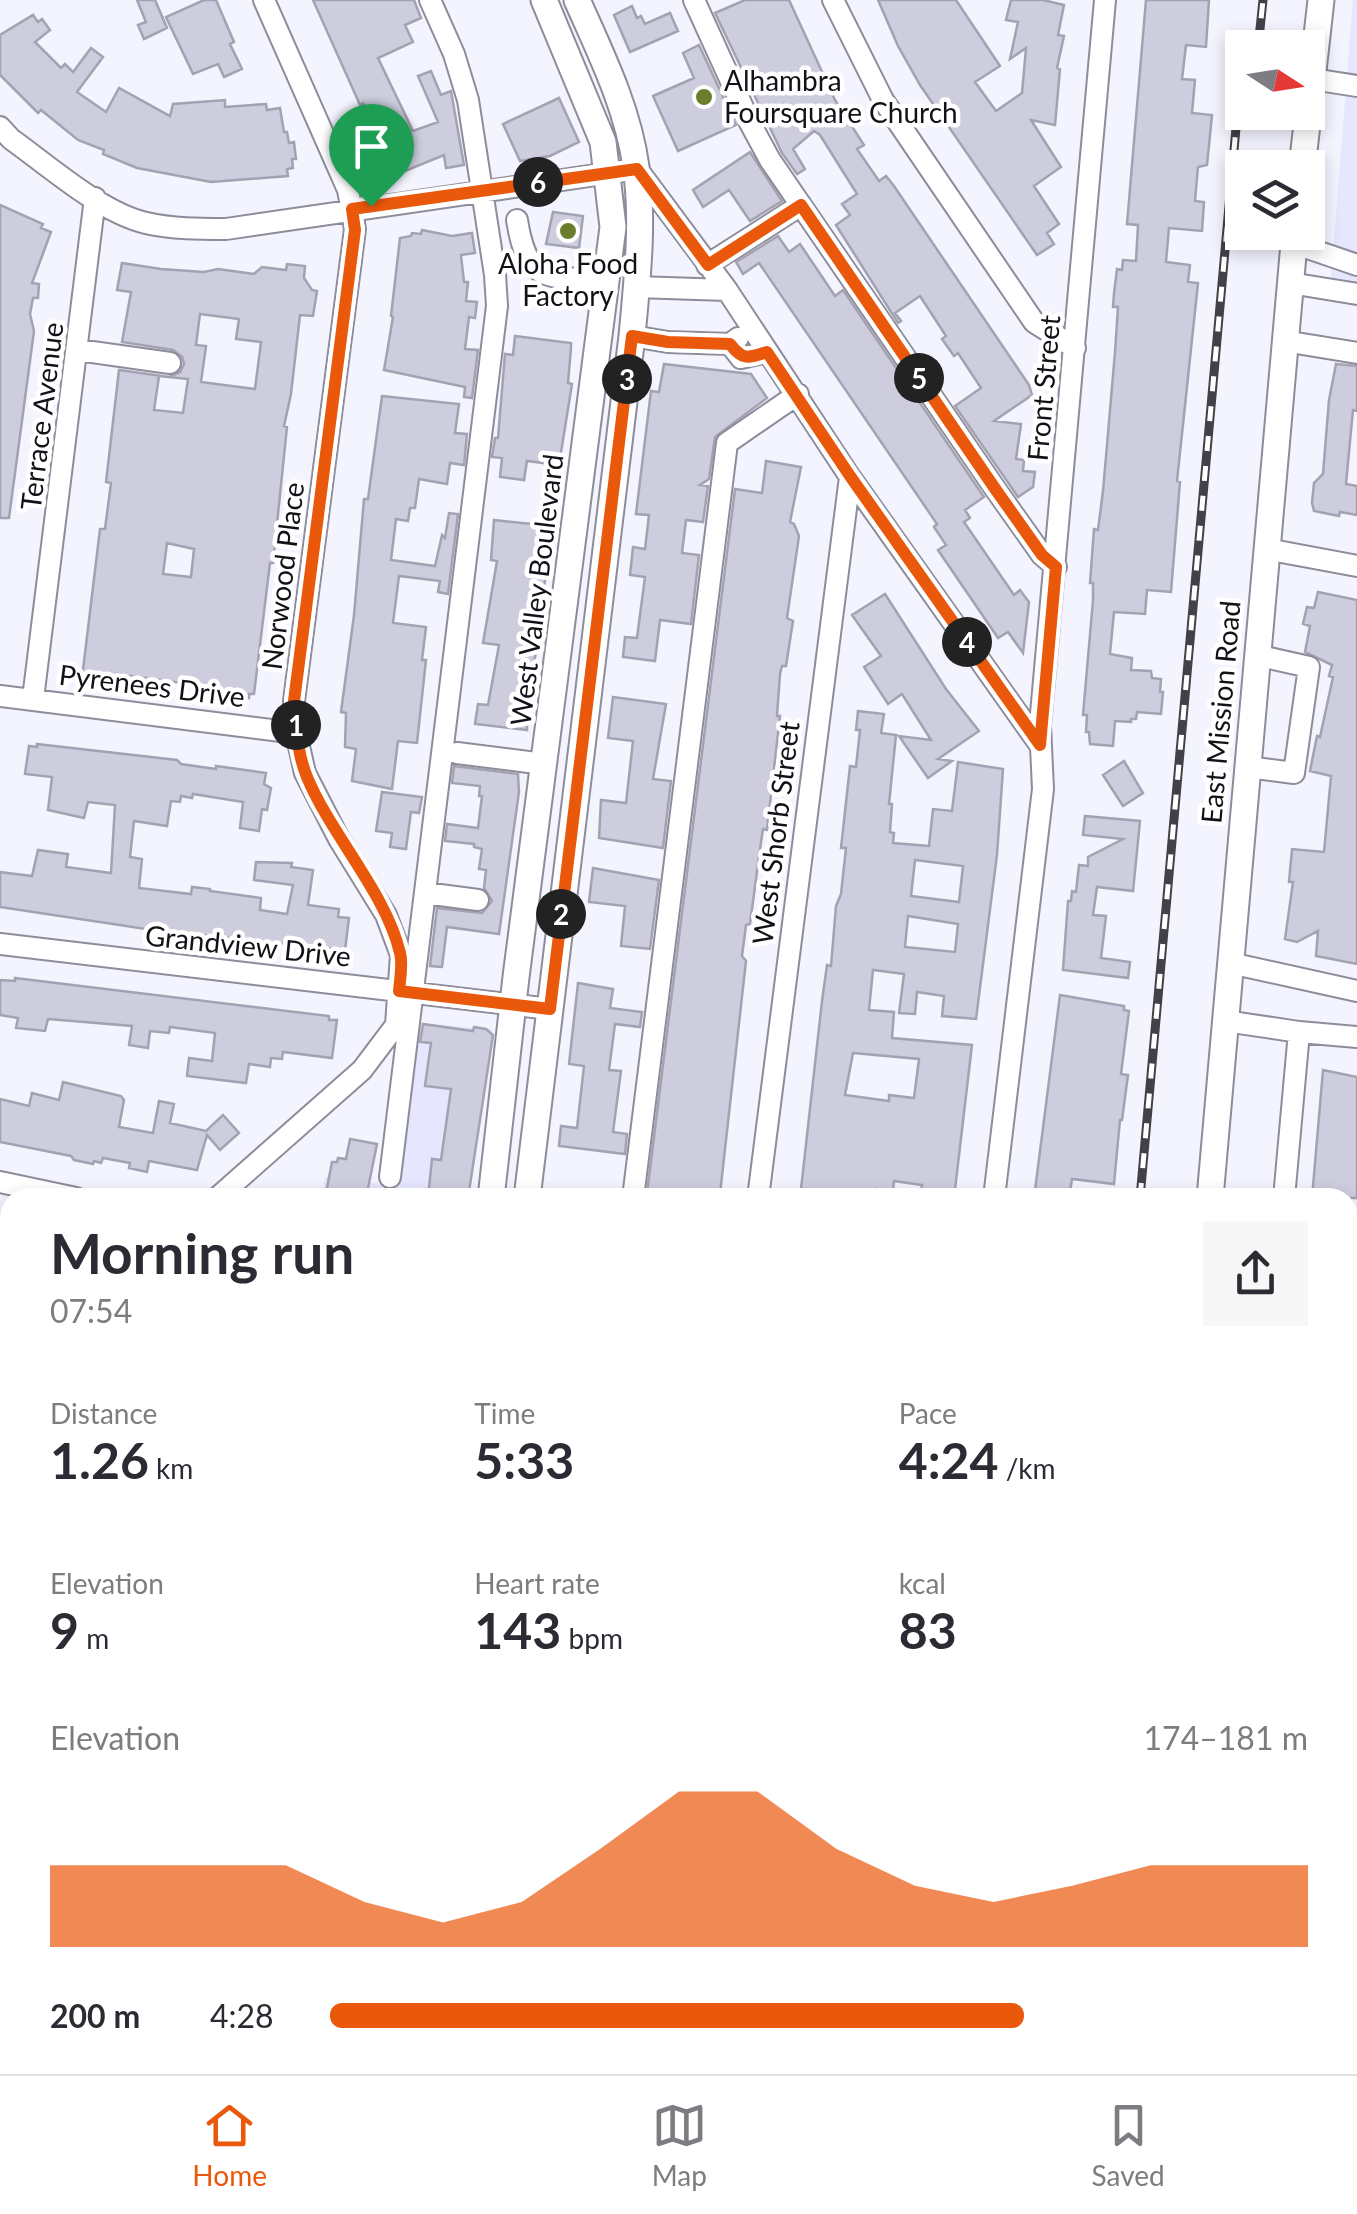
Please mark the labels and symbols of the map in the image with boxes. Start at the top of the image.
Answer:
north arrow [1225,30,1325,130]
place label: Alhambra Foursquare Church [724,63,958,129]
marker: Alhambra Foursquare Church [693,86,715,108]
pin [329,104,414,207]
pin: 6 [513,157,563,207]
marker: Aloha Food Factory [557,220,579,242]
place label: Aloha Food Factory [498,246,638,312]
street label: Front Street [1020,313,1066,462]
street label: Terrace Avenue [13,320,69,512]
pin: 5 [894,353,944,403]
pin: 3 [602,354,652,404]
street label: West Valley Boulevard [502,452,570,728]
street label: Norwood Place [254,480,310,672]
street label: East Mission Road [1193,599,1247,825]
pin: 4 [942,617,992,667]
street label: Pyrenees Drive [57,657,247,713]
pin: 1 [271,700,321,750]
street label: West Shorb Street [744,719,806,946]
pin: 2 [536,889,586,939]
street label: Grandview Drive [144,917,353,973]

